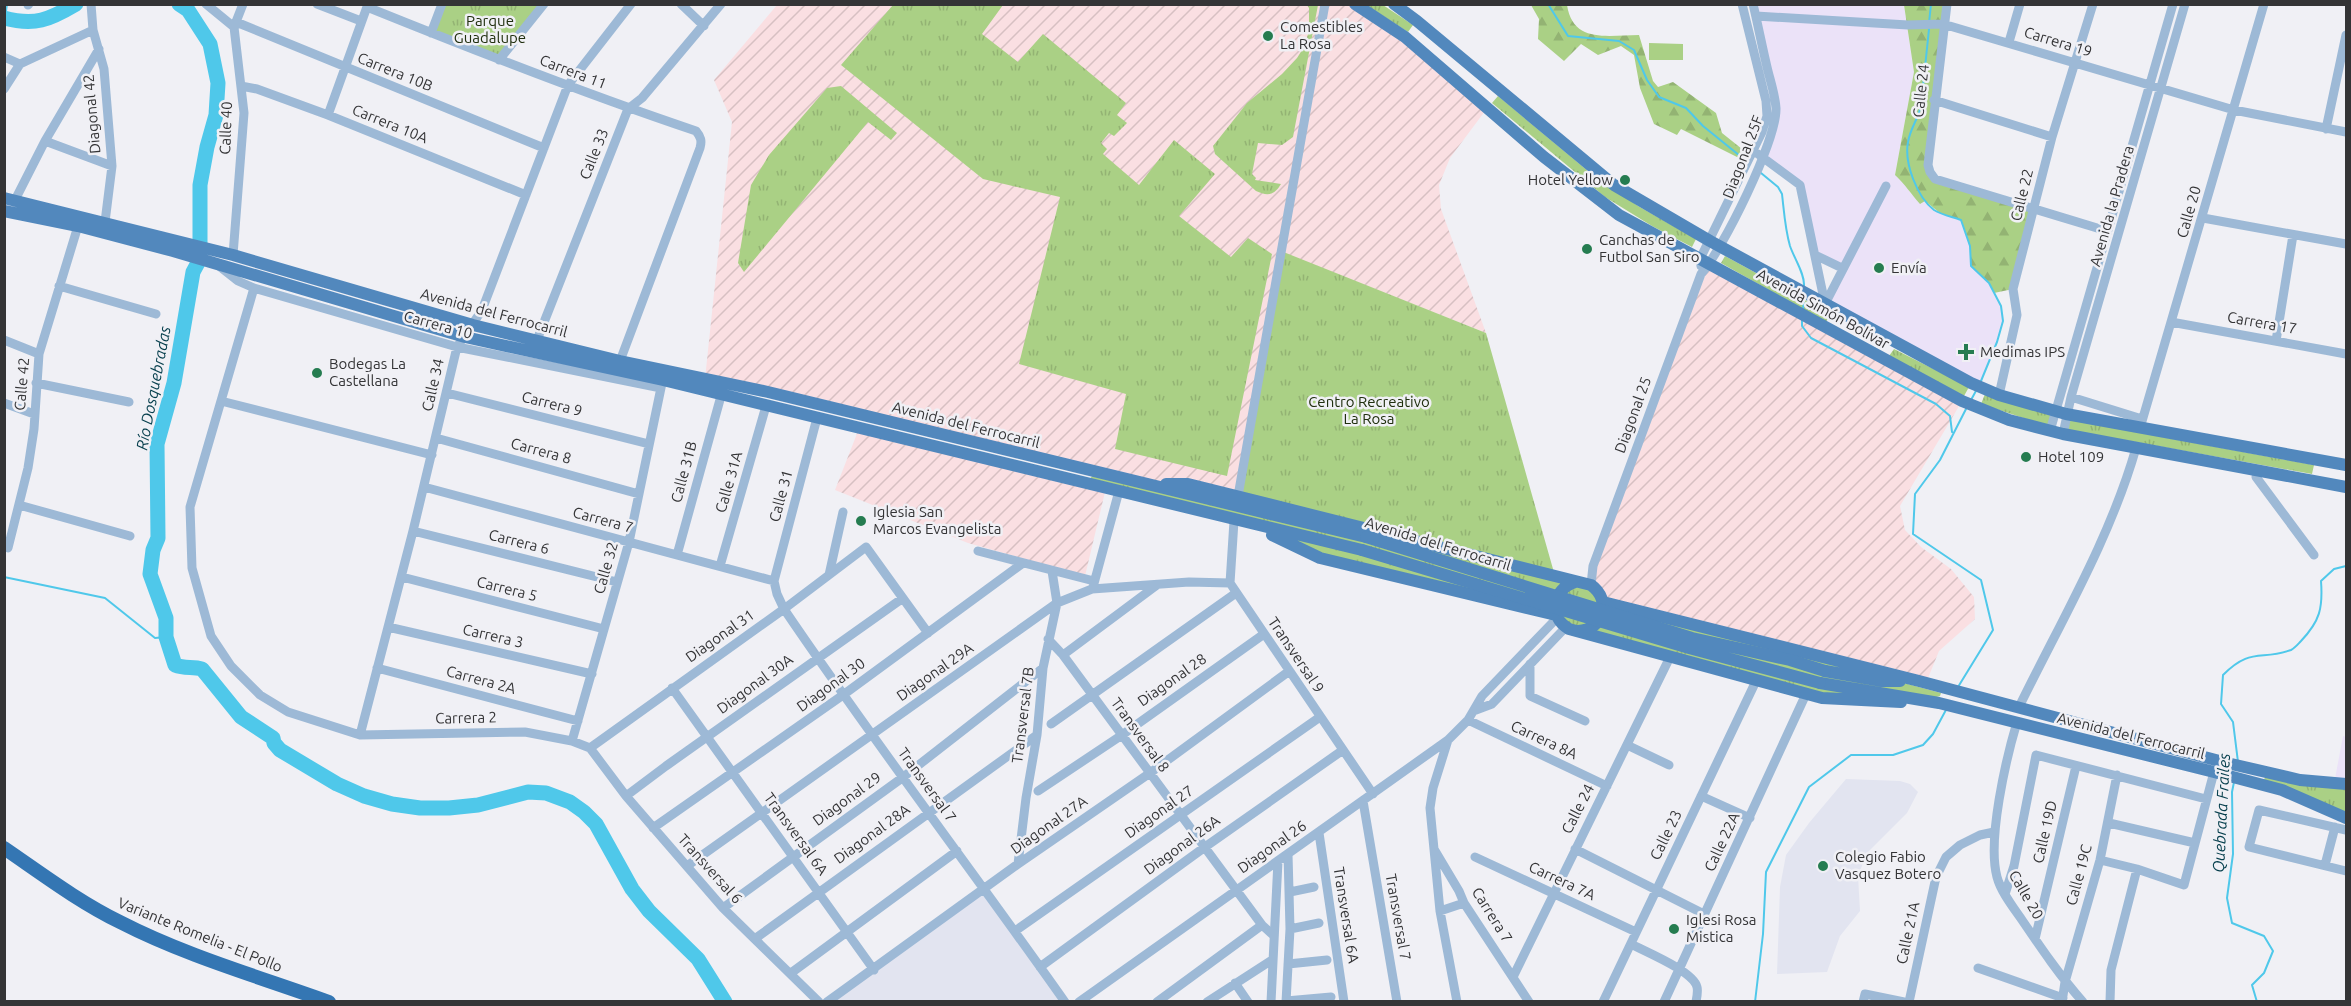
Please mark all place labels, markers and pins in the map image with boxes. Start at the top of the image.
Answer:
place label: Comestibles La Rosa [1280,18,1363,52]
marker: Comestibles La Rosa [1261,29,1275,43]
place label: Hotel Yellow [1528,171,1613,188]
marker: Hotel Yellow [1618,173,1632,187]
place label: Canchas de Futbol San Siro [1599,231,1700,265]
marker: Canchas de Futbol San Siro [1580,242,1594,256]
place label: Envía [1891,259,1927,276]
marker: Envía [1872,261,1886,275]
marker: Medimas IPS [1957,343,1975,361]
place label: Medimas IPS [1980,343,2065,360]
place label: Bodegas La Castellana [329,355,406,389]
marker: Bodegas La Castellana [310,366,324,380]
place label: Hotel 109 [2038,448,2104,465]
marker: Hotel 109 [2019,450,2033,464]
place label: Iglesia San Marcos Evangelista [873,503,1001,537]
marker: Iglesia San Marcos Evangelista [854,514,868,528]
place label: Colegio Fabio Vasquez Botero [1835,848,1941,882]
marker: Colegio Fabio Vasquez Botero [1816,859,1830,873]
place label: Iglesi Rosa Mistica [1686,911,1757,945]
marker: Iglesi Rosa Mistica [1667,922,1681,936]

